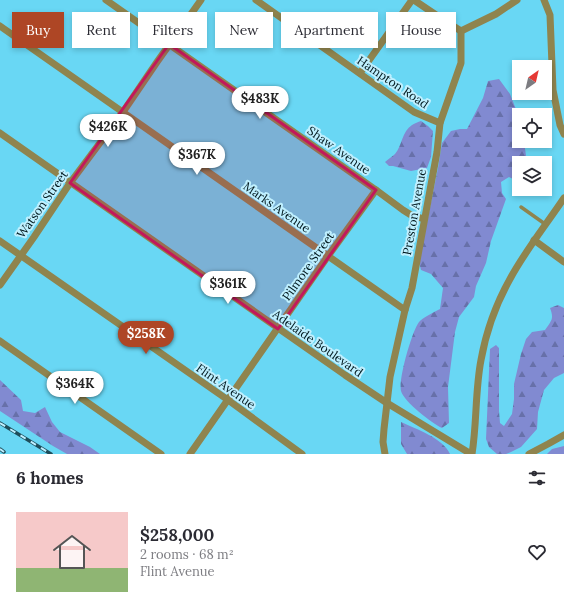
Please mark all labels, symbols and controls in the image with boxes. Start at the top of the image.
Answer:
chip: Buy [12,12,64,48]
chip: Rent [72,12,130,48]
chip: Filters [138,12,207,48]
chip: New [215,12,273,48]
chip: Apartment [281,12,378,48]
chip: House [386,12,456,48]
street label: Hampton Road [354,52,432,112]
north arrow [512,60,552,100]
map controls [512,60,552,196]
pin: $483K [232,86,288,120]
text: $483K [241,90,279,107]
button: locate [512,108,552,148]
pin: $426K [80,114,136,148]
text: $426K [89,118,127,135]
street label: Shaw Avenue [305,123,374,178]
pin: $367K [169,142,225,176]
text: $367K [178,146,216,163]
button: layers [512,156,552,196]
street label: Watson Street [13,167,71,241]
street label: Preston Avenue [399,167,429,256]
street label: Marks Avenue [241,178,314,236]
street label: Pilmore Street [279,228,337,303]
pin: $361K [200,271,256,305]
text: $361K [210,275,246,292]
street label: Adelaide Boulevard [269,306,366,380]
pin: $258K [118,321,174,355]
text: $258K [127,325,165,342]
street label: Flint Avenue [193,360,259,412]
pin: $364K [47,371,103,405]
text: $364K [56,375,94,392]
text: 6 homes [16,467,83,489]
icon: filters [526,467,548,489]
text: $258,000 [140,524,214,546]
icon: home [48,528,96,576]
icon: heart [526,541,548,563]
text: 2 rooms · 68 m² [140,546,234,563]
text: Flint Avenue [140,563,215,580]

